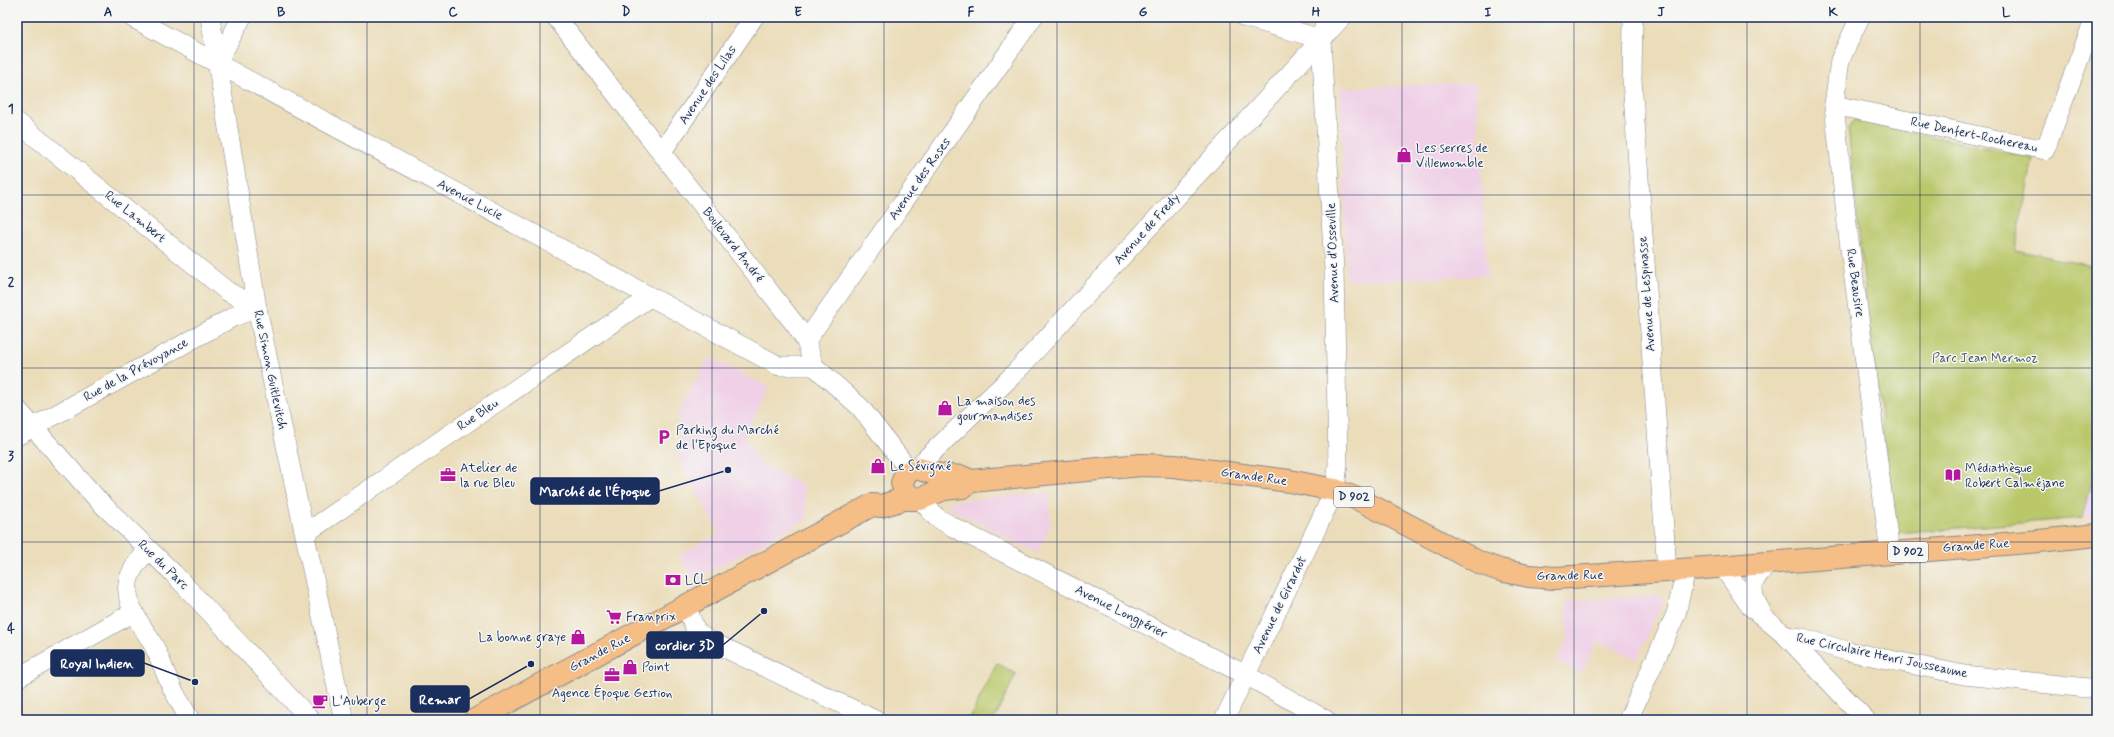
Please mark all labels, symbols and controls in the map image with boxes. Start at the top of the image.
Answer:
text: A [104,4,112,21]
text: B [277,4,286,21]
text: C [448,4,458,21]
text: D [622,4,631,21]
text: E [794,4,802,21]
text: F [968,4,975,21]
text: G [1139,4,1148,21]
text: H [1312,4,1321,21]
text: I [1485,4,1492,21]
text: J [1657,4,1665,21]
text: K [1828,4,1838,21]
text: L [2002,4,2011,21]
street label: Avenue des Lilas [675,42,741,128]
text: 1 [8,101,14,118]
street label: Rue Denfert-Rochereau [1909,113,2039,157]
street label: Avenue des Roses [885,134,955,224]
place label: Les serres de Villemomble [1416,140,1488,172]
shop icon: Les serres de Villemomble [1395,146,1413,164]
street label: Avenue Lucie [434,176,506,224]
street label: Rue Lambert [101,187,169,247]
street label: Avenue de Fredy [1110,189,1184,268]
street label: Avenue d'Osseville [1323,203,1343,303]
street label: Boulevard André [698,204,768,286]
street label: Avenue de Lespinasse [1634,236,1660,352]
street label: Rue Beausire [1842,248,1868,318]
text: 2 [8,274,15,291]
street label: Rue Simon Guitlevitch [249,309,291,432]
street label: Rue de la Prévoyance [81,334,191,406]
park label: Parc Jean Mermoz [1932,350,2038,367]
place label: La maison des gourmandises [957,393,1035,425]
street label: Rue Bleu [454,395,502,435]
shop icon: La maison des gourmandises [936,399,954,417]
place label: Parking du Marché de l'Epoque [676,422,779,454]
parking icon: Parking du Marché de l'Epoque [655,428,673,446]
text: 3 [8,448,14,465]
shop icon: Le Sévigné [869,457,887,475]
place label: Le Sévigné [890,458,951,477]
place label: Atelier de la rue Bleu [460,460,518,492]
place label: Médiathèque Robert Calméjane [1965,460,2065,492]
street label: Grande Rue [1220,464,1288,490]
office icon: Atelier de la rue Bleu [439,466,457,484]
library icon: Médiathèque Robert Calméjane [1944,466,1962,484]
callout: Marché de l'Époque [531,478,659,504]
text: Marché de l'Époque [539,483,651,501]
road number: D 902 [1334,487,1374,507]
street label: Grande Rue [1942,535,2010,557]
street label: Rue du Parc [134,536,192,594]
road number: D 902 [1888,542,1928,562]
street label: Avenue de Girardot [1249,553,1311,657]
street label: Grande Rue [1536,567,1604,585]
bank icon: LCL [664,571,682,589]
place label: LCL [685,572,709,589]
street label: Avenue Longpérier [1071,581,1171,644]
supermarket icon: Franprix [605,608,623,626]
place label: Franprix [626,609,676,626]
text: 4 [7,621,15,638]
shop icon: La bonne graye [569,628,587,646]
place label: La bonne graye [479,629,566,648]
street label: Grande Rue [566,630,634,676]
street label: Rue Circulaire Henri Jousseaume [1795,630,1969,682]
callout: cordier 3D [647,632,723,658]
text: cordier 3D [655,637,715,655]
callout: Royal Indien [51,650,144,676]
text: Royal Indien [60,655,135,673]
shop icon: Point [621,658,639,676]
place label: Point [642,659,670,676]
office icon: Agence Époque Gestion [603,666,621,684]
place label: Agence Époque Gestion [552,684,672,702]
callout: Remar [411,686,469,712]
text: Remar [419,691,461,709]
cafe icon: L'Auberge [311,692,329,710]
place label: L'Auberge [332,693,386,712]

